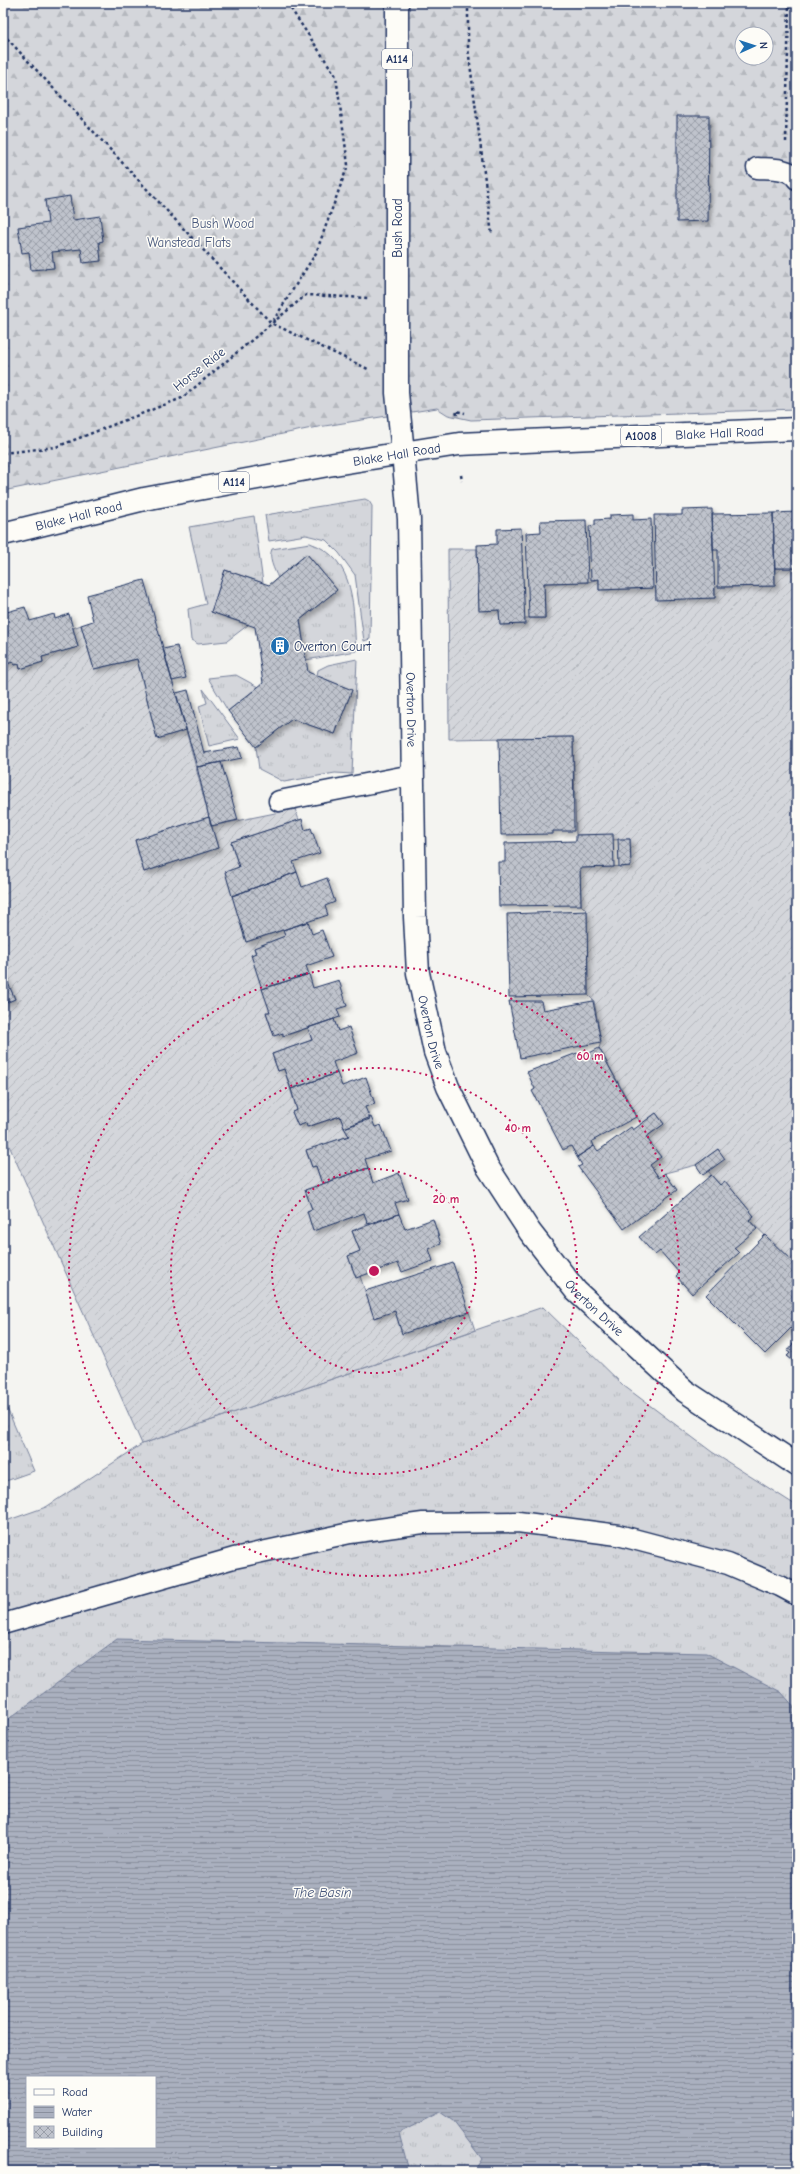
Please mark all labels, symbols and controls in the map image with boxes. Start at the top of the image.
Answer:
north arrow [734,26,774,66]
text: N [757,42,770,49]
road number: A114 [382,49,412,69]
street label: Bush Road [390,198,405,258]
park label: Bush Wood [192,216,254,231]
park label: Wanstead Flats [147,235,231,250]
street label: Horse Ride [170,344,228,394]
street label: Blake Hall Road [675,423,764,442]
road number: A1008 [621,426,661,446]
street label: Blake Hall Road [352,440,442,468]
road number: A114 [219,472,249,492]
street label: Blake Hall Road [34,497,124,533]
building icon: Overton Court [269,635,291,657]
place label: Overton Court [294,639,373,654]
street label: Overton Drive [404,672,420,748]
street label: Overton Drive [416,994,448,1071]
text: 60 m [577,1049,603,1063]
text: 40 m [505,1121,531,1135]
text: 20 m [433,1192,459,1206]
centre of rings [367,1264,381,1278]
street label: Overton Drive [562,1276,627,1339]
water label: The Basin [292,1884,352,1901]
legend [26,2076,156,2148]
text: Road [62,2085,88,2099]
text: Water [62,2105,92,2119]
text: Building [62,2125,103,2139]

